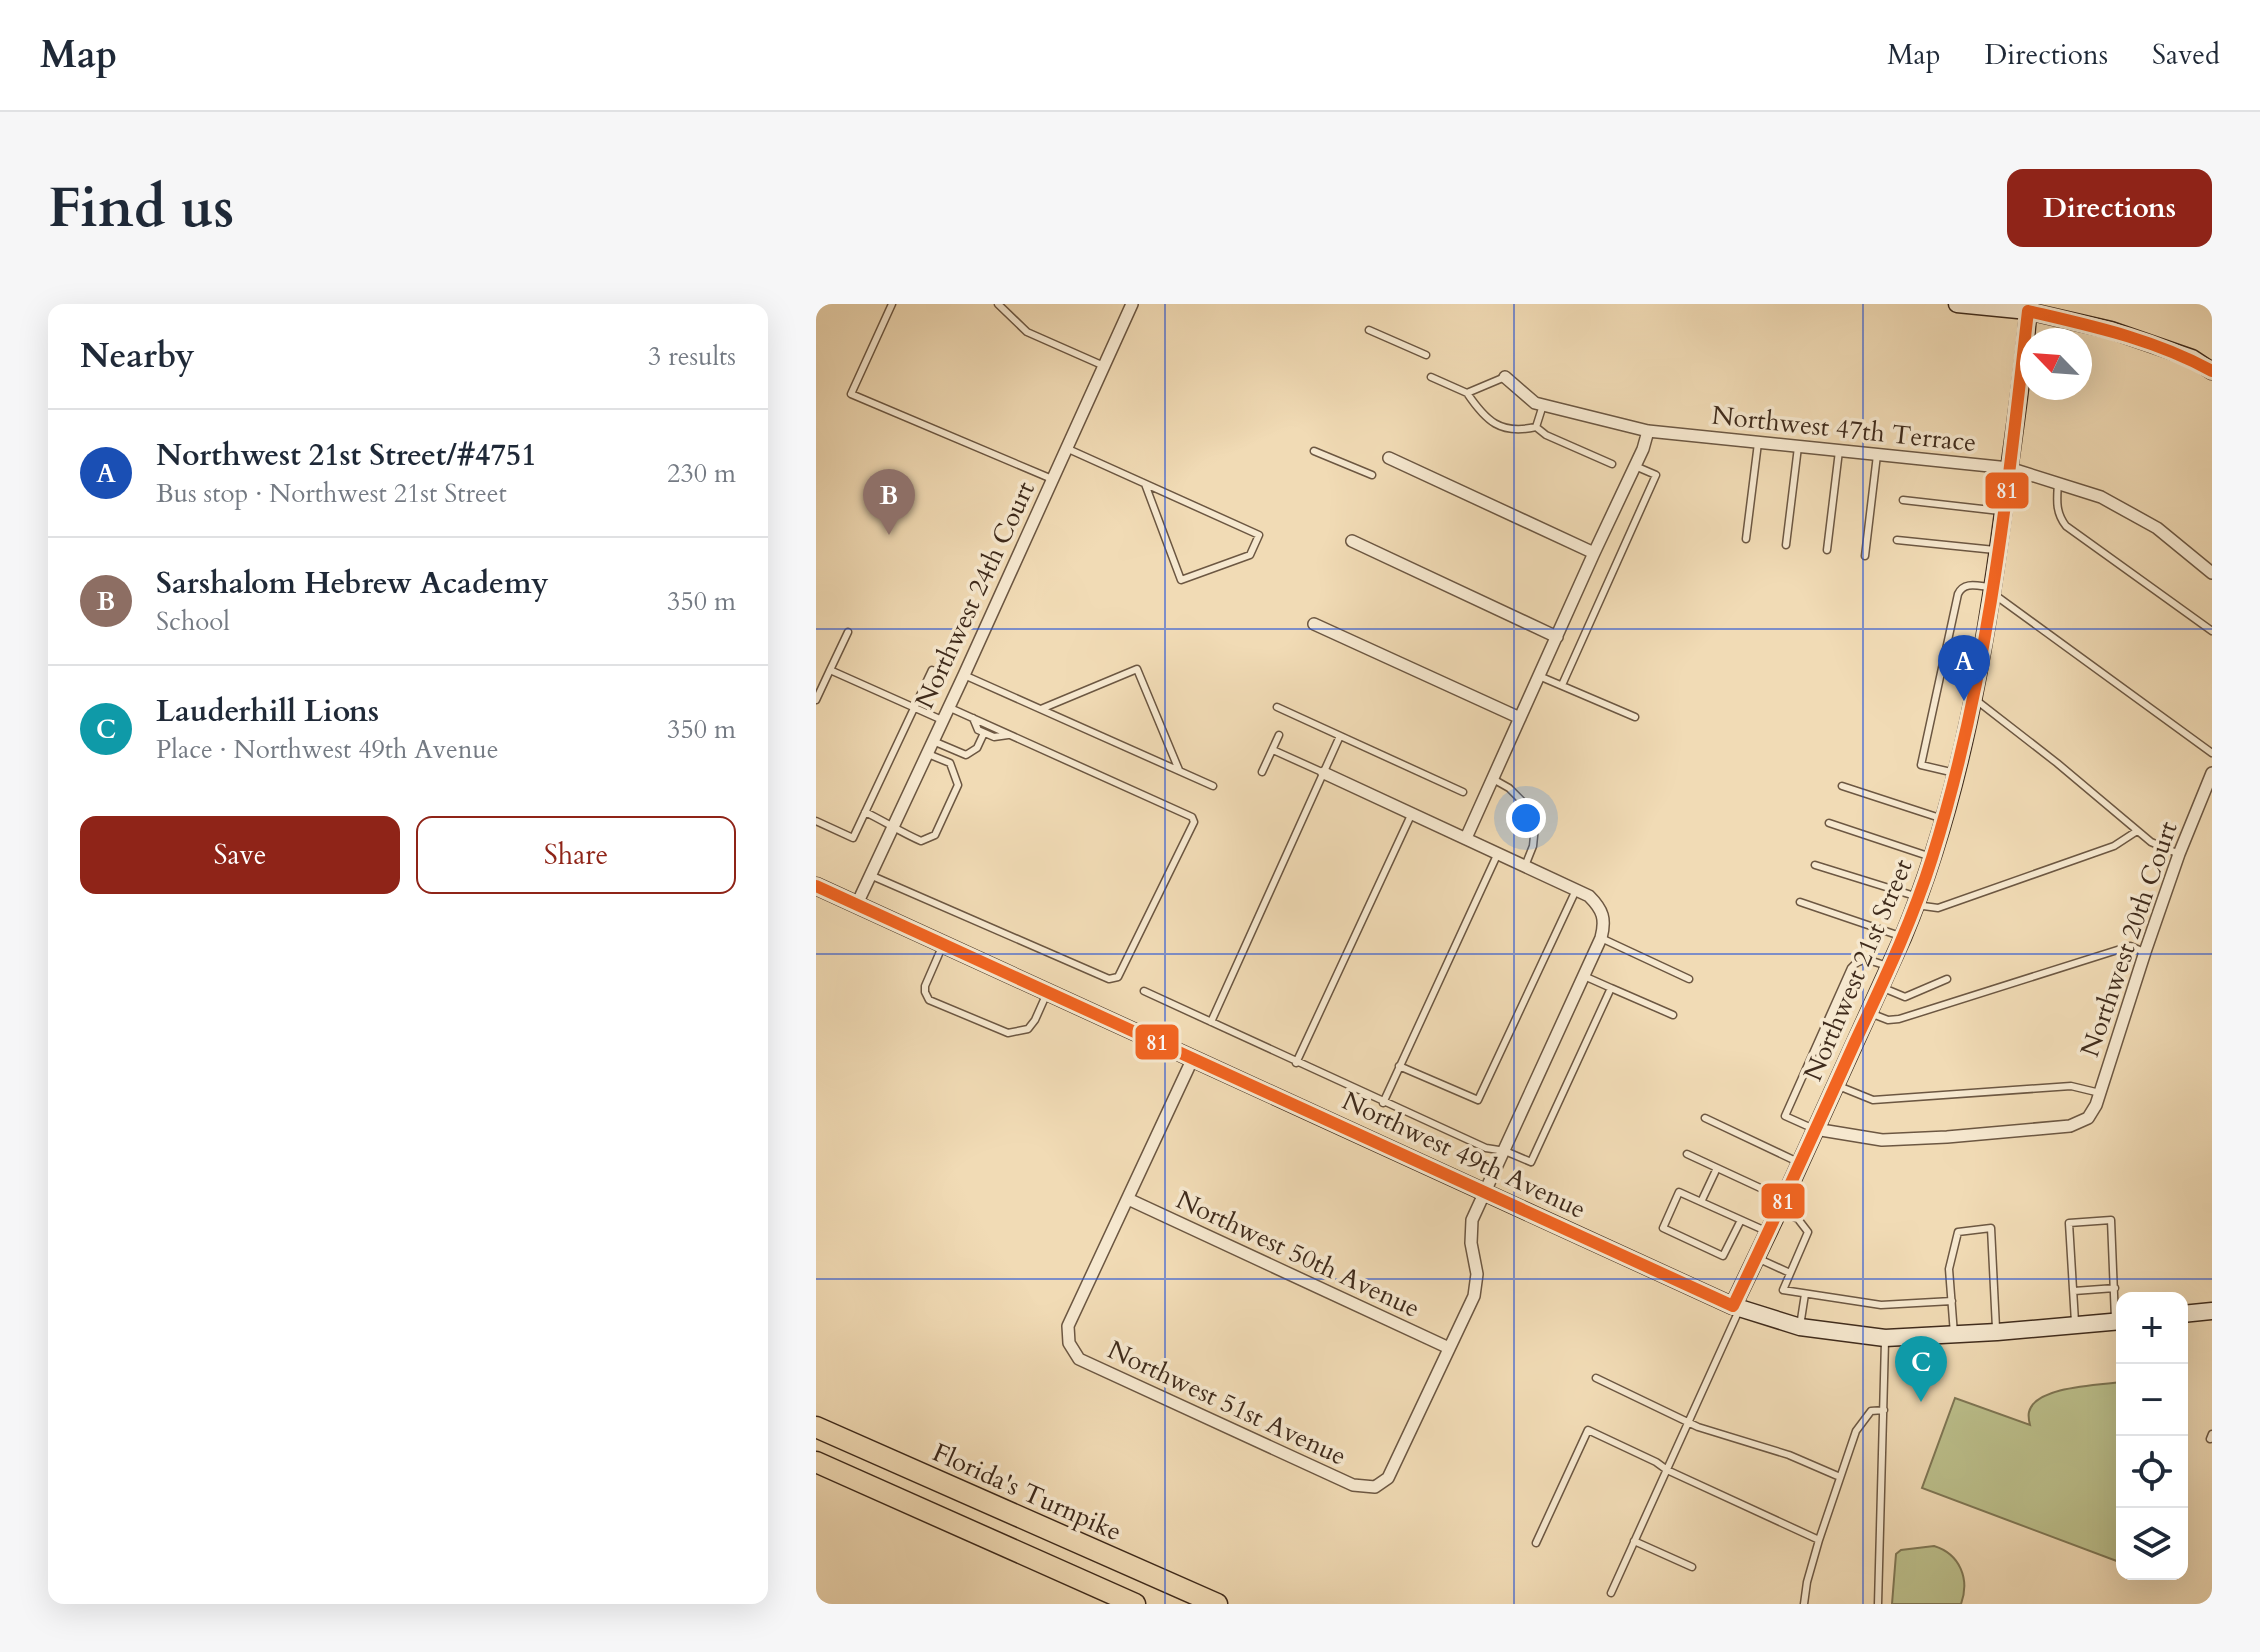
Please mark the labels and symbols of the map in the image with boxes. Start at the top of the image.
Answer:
north arrow [2020,328,2092,400]
street label: Northwest 47th Terrace [1710,398,1978,460]
pin: B [863,469,915,535]
line badge: 81 [1984,471,2030,510]
street label: Northwest 24th Court [907,476,1043,714]
text: 81 [1996,476,2018,506]
pin: A [1938,635,1990,701]
your location [1506,798,1546,838]
street label: Northwest 20th Court [2072,817,2186,1061]
street label: Northwest 21st Street [1795,854,1921,1086]
line badge: 81 [1134,1023,1180,1061]
text: 81 [1146,1028,1168,1058]
street label: Northwest 49th Avenue [1336,1083,1592,1227]
street label: Northwest 50th Avenue [1170,1182,1426,1326]
line badge: 81 [1760,1182,1806,1220]
text: 81 [1772,1187,1794,1217]
street label: Northwest 51st Avenue [1102,1332,1352,1474]
pin: C [1895,1336,1947,1402]
street label: Florida's Turnpike [927,1435,1127,1549]

